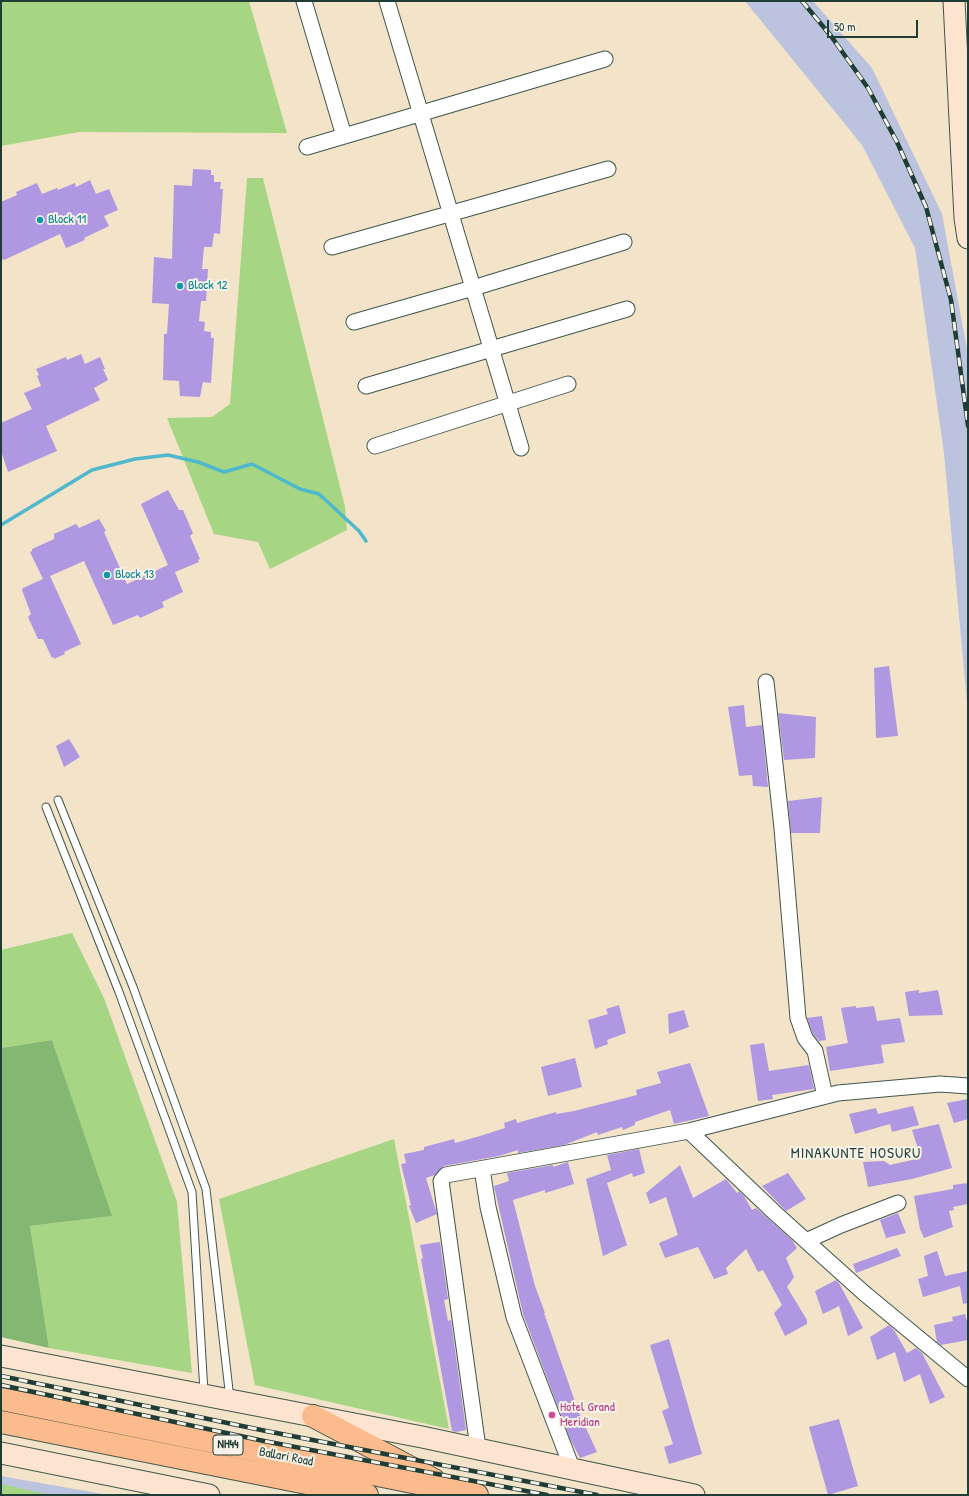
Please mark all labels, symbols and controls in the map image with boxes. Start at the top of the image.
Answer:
scale bar [829,12,920,38]
text: 50 m [834,18,855,35]
place label: Block 11 [48,212,86,228]
marker: Block 11 [35,215,45,225]
place label: Block 12 [188,278,228,294]
marker: Block 12 [175,281,185,291]
place label: Block 13 [115,567,154,583]
marker: Block 13 [102,570,112,580]
district label: MINAKUNTE HOSURU [791,1145,921,1163]
place label: Hotel Grand Meridian [560,1400,615,1431]
marker: Hotel Grand Meridian [547,1410,557,1420]
road number: NH44 [213,1435,243,1455]
street label: Ballari Road [258,1444,314,1470]

